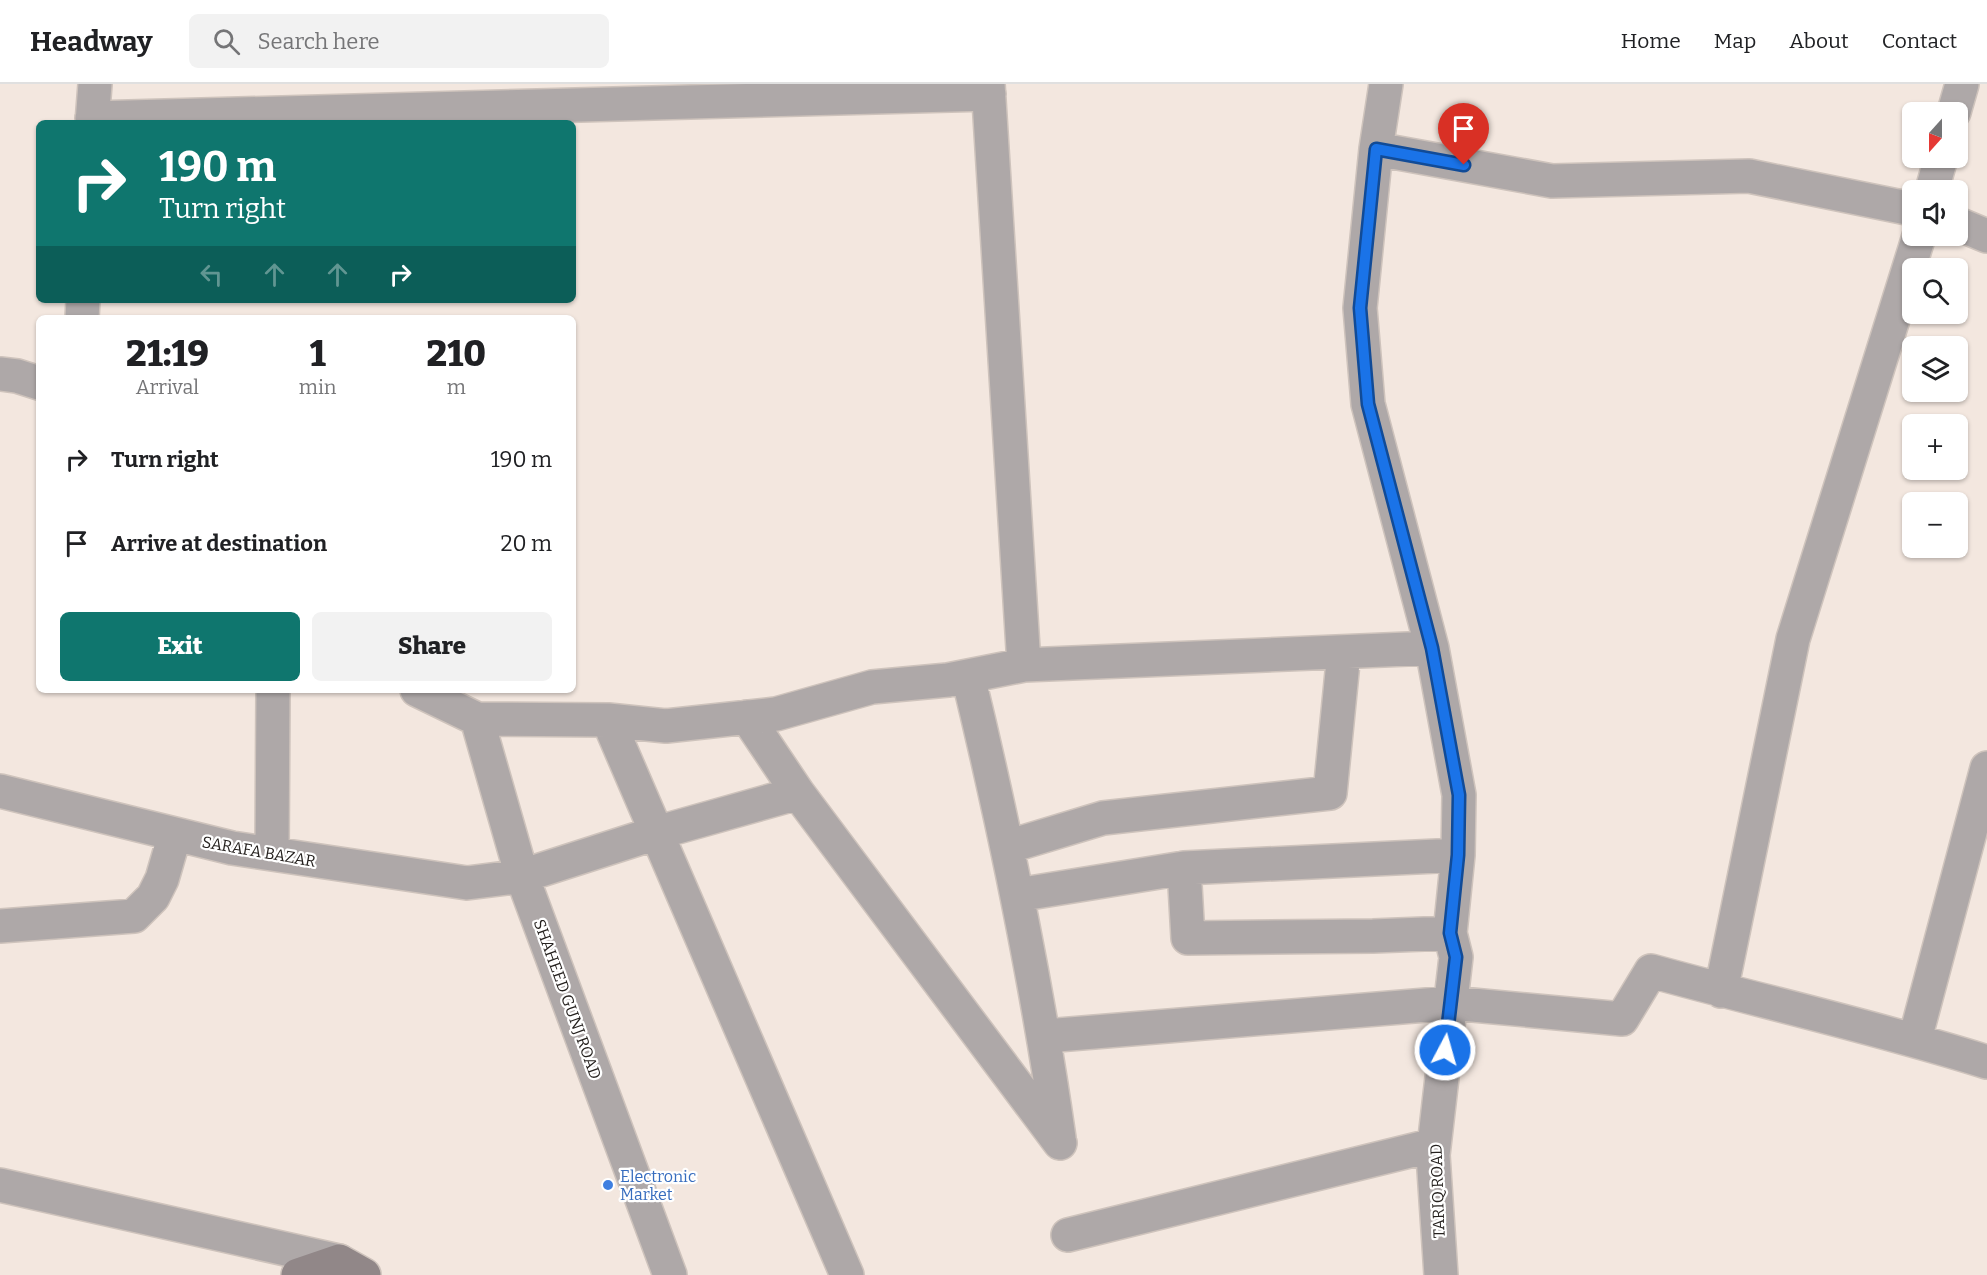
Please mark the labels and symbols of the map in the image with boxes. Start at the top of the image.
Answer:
north arrow [1902,102,1968,168]
pin [1438,103,1489,165]
street label: SARAFA BAZAR [201,832,318,871]
street label: SHAHEED GUNJ ROAD [530,917,605,1082]
position arrow [1413,1018,1477,1082]
street label: TARIQ ROAD [1426,1143,1449,1239]
place label: Electronic Market [620,1167,696,1204]
marker: Electronic Market [601,1178,615,1192]

